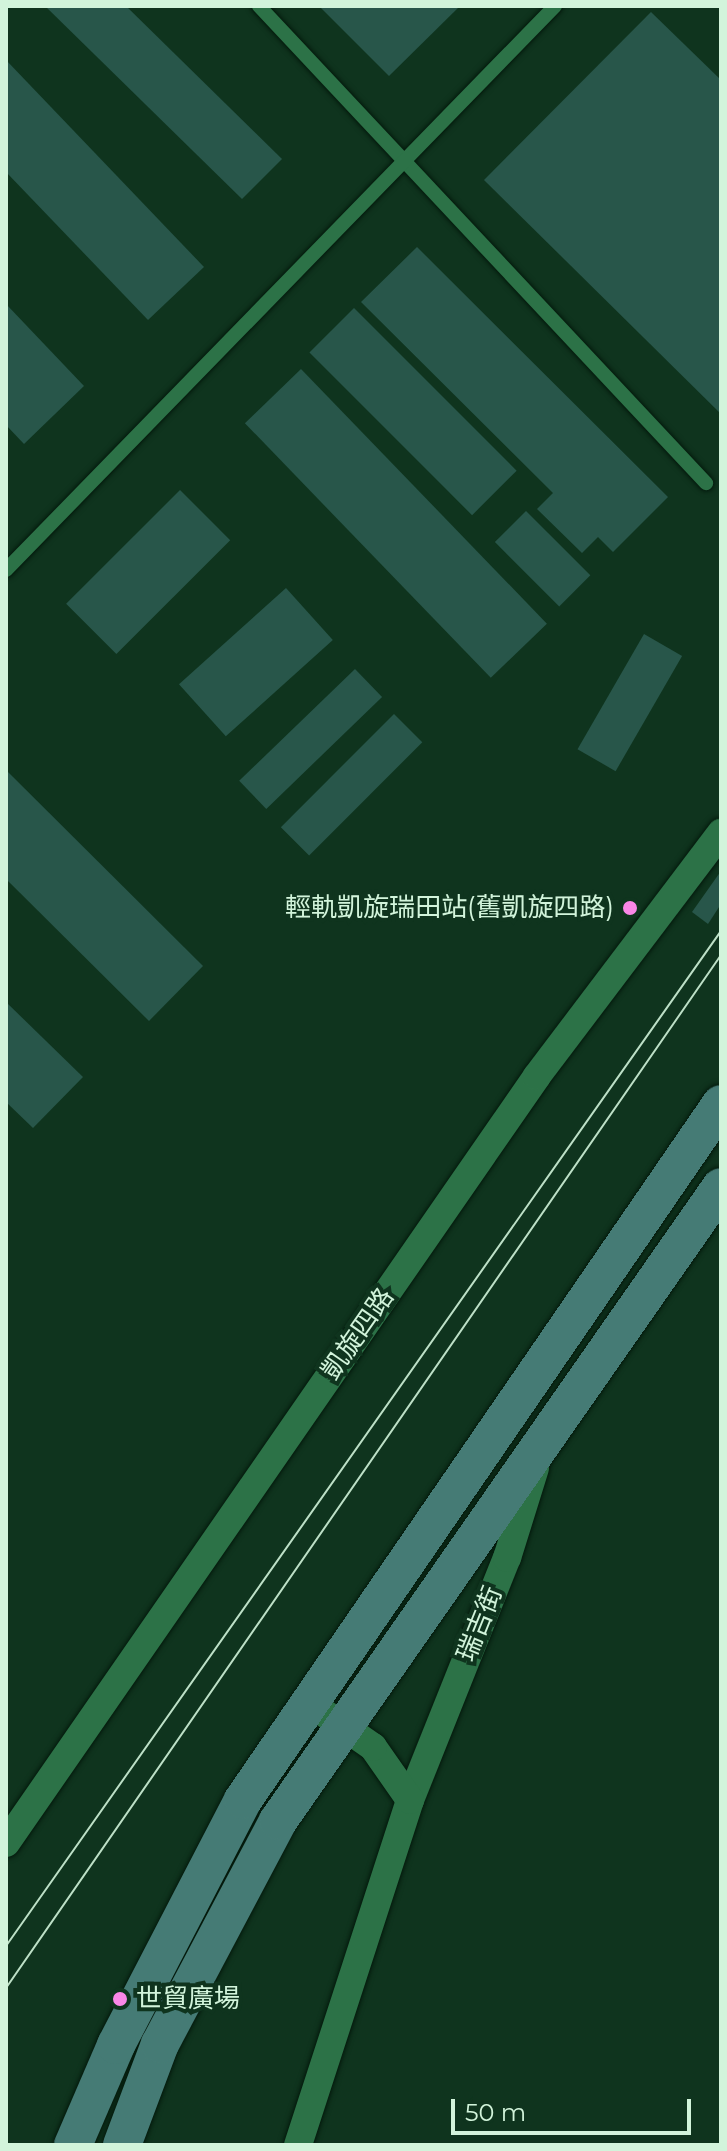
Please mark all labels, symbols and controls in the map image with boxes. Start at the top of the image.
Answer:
place label: 輕軌凱旋瑞田站(舊凱旋四路) [285,892,614,924]
marker: 輕軌凱旋瑞田站(舊凱旋四路) [621,899,639,917]
street label: 凱旋四路 [315,1282,401,1386]
street label: 瑞吉街 [451,1582,509,1666]
place label: 世貿廣場 [136,1983,240,2015]
marker: 世貿廣場 [111,1990,129,2008]
scale bar [455,2083,695,2133]
text: 50 m [465,2098,526,2127]

